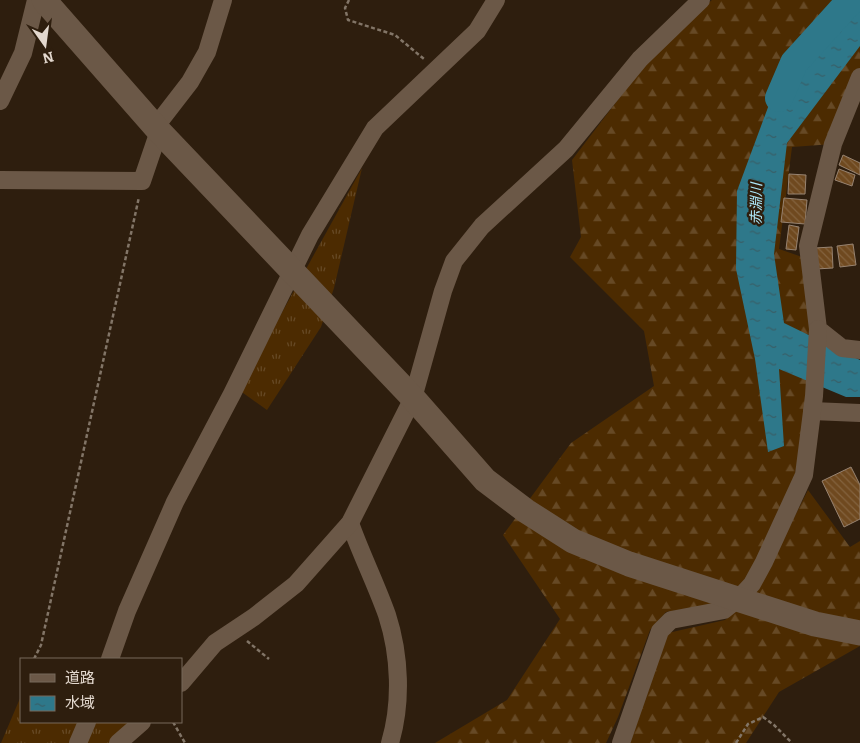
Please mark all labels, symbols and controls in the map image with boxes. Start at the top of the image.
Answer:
north arrow [20,20,70,70]
text: N [41,48,55,67]
water label: 赤淵川 [748,181,765,225]
legend [20,658,182,723]
text: 道路 [65,669,95,687]
text: 水域 [65,694,95,712]

